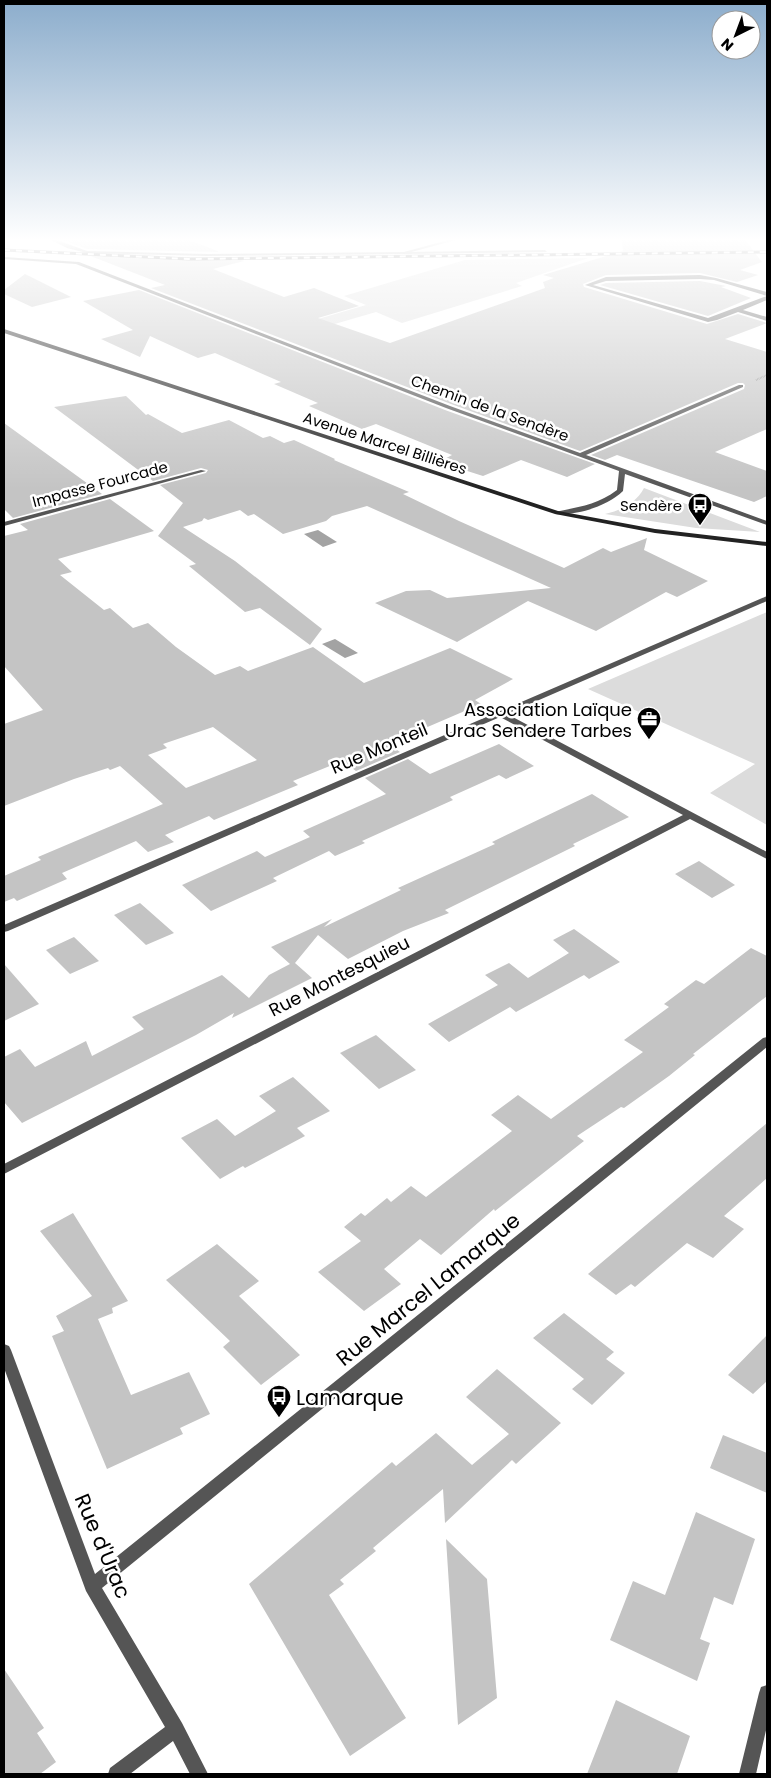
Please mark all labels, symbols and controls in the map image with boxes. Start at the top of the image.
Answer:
north arrow [711,10,761,60]
text: N [717,34,738,56]
street label: Chemin de la Sendère [408,370,572,446]
street label: Avenue Marcel Billières [300,407,470,479]
street label: Impasse Fourcade [30,456,170,512]
bus stop icon: Sendère [687,492,713,526]
place label: Sendère [620,495,682,516]
place label: Association Laïque Urac Sendere Tarbes [445,697,632,743]
office icon: Association Laïque Urac Sendere Tarbes [636,706,662,740]
street label: Rue Monteil [326,716,432,780]
street label: Rue Montesquieu [264,930,414,1022]
street label: Rue Marcel Lamarque [330,1206,526,1372]
place label: Lamarque [296,1383,404,1412]
bus stop icon: Lamarque [266,1384,292,1418]
street label: Rue d'Urac [68,1489,138,1603]

